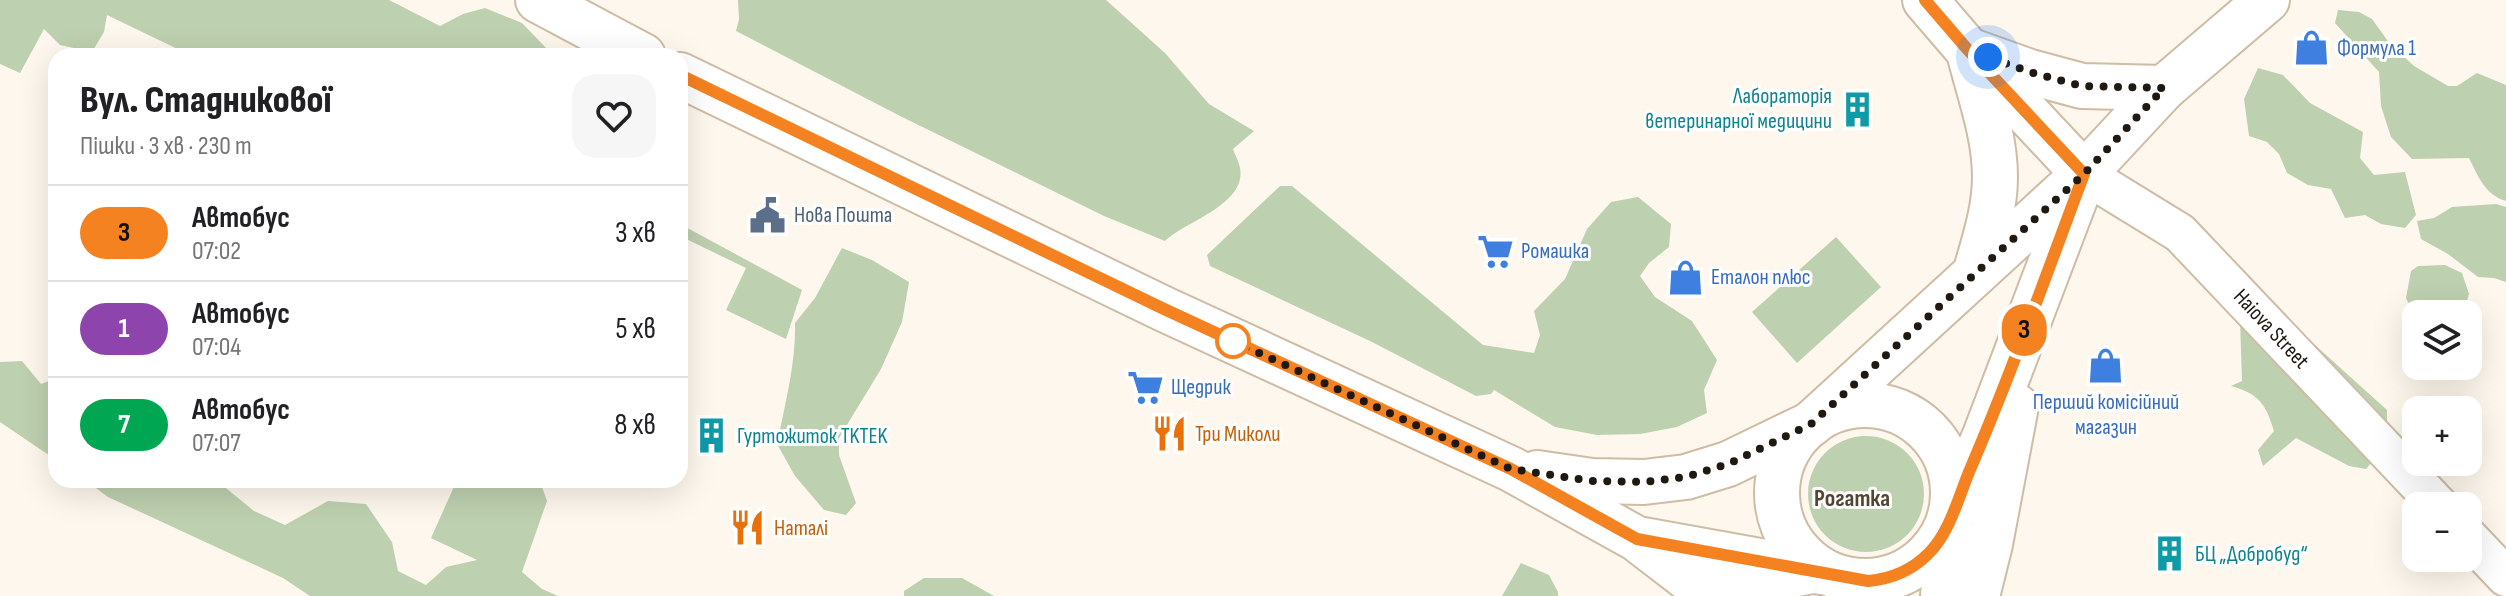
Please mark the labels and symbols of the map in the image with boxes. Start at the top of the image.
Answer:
shop icon: Формула 1 [2292,29,2330,67]
place label: Формула 1 [2337,35,2416,62]
your location [1968,37,2008,77]
place label: Лабораторія ветеринарної медицини [1645,83,1832,135]
building icon: Лабораторія ветеринарної медицини [1839,90,1877,128]
public building icon: Нова Пошта [749,196,787,234]
place label: Нова Пошта [794,202,892,229]
supermarket icon: Ромашка [1476,232,1514,270]
place label: Ромашка [1521,238,1589,265]
shop icon: Еталон плюс [1666,258,1704,296]
place label: Еталон плюс [1711,264,1811,291]
street label: Haiova Street [2227,283,2315,375]
line badge: 3 [1998,304,2050,356]
unlabelled marker [1216,324,1250,358]
shop icon: Перший комісійний магазин [2087,347,2125,385]
supermarket icon: Щедрик [1126,368,1164,406]
place label: Щедрик [1171,374,1231,401]
place label: Перший комісійний магазин [2033,389,2179,441]
restaurant icon: Три Миколи [1150,415,1188,453]
building icon: Гуртожиток TKTEK [692,417,730,455]
place label: Три Миколи [1195,421,1280,448]
place label: Гуртожиток TKTEK [737,423,888,450]
district label: Рогатка [1814,484,1890,513]
restaurant icon: Наталі [729,509,767,547]
place label: Наталі [774,515,828,542]
building icon: БЦ „Добробуд“ [2150,535,2188,573]
place label: БЦ „Добробуд“ [2195,541,2308,568]

